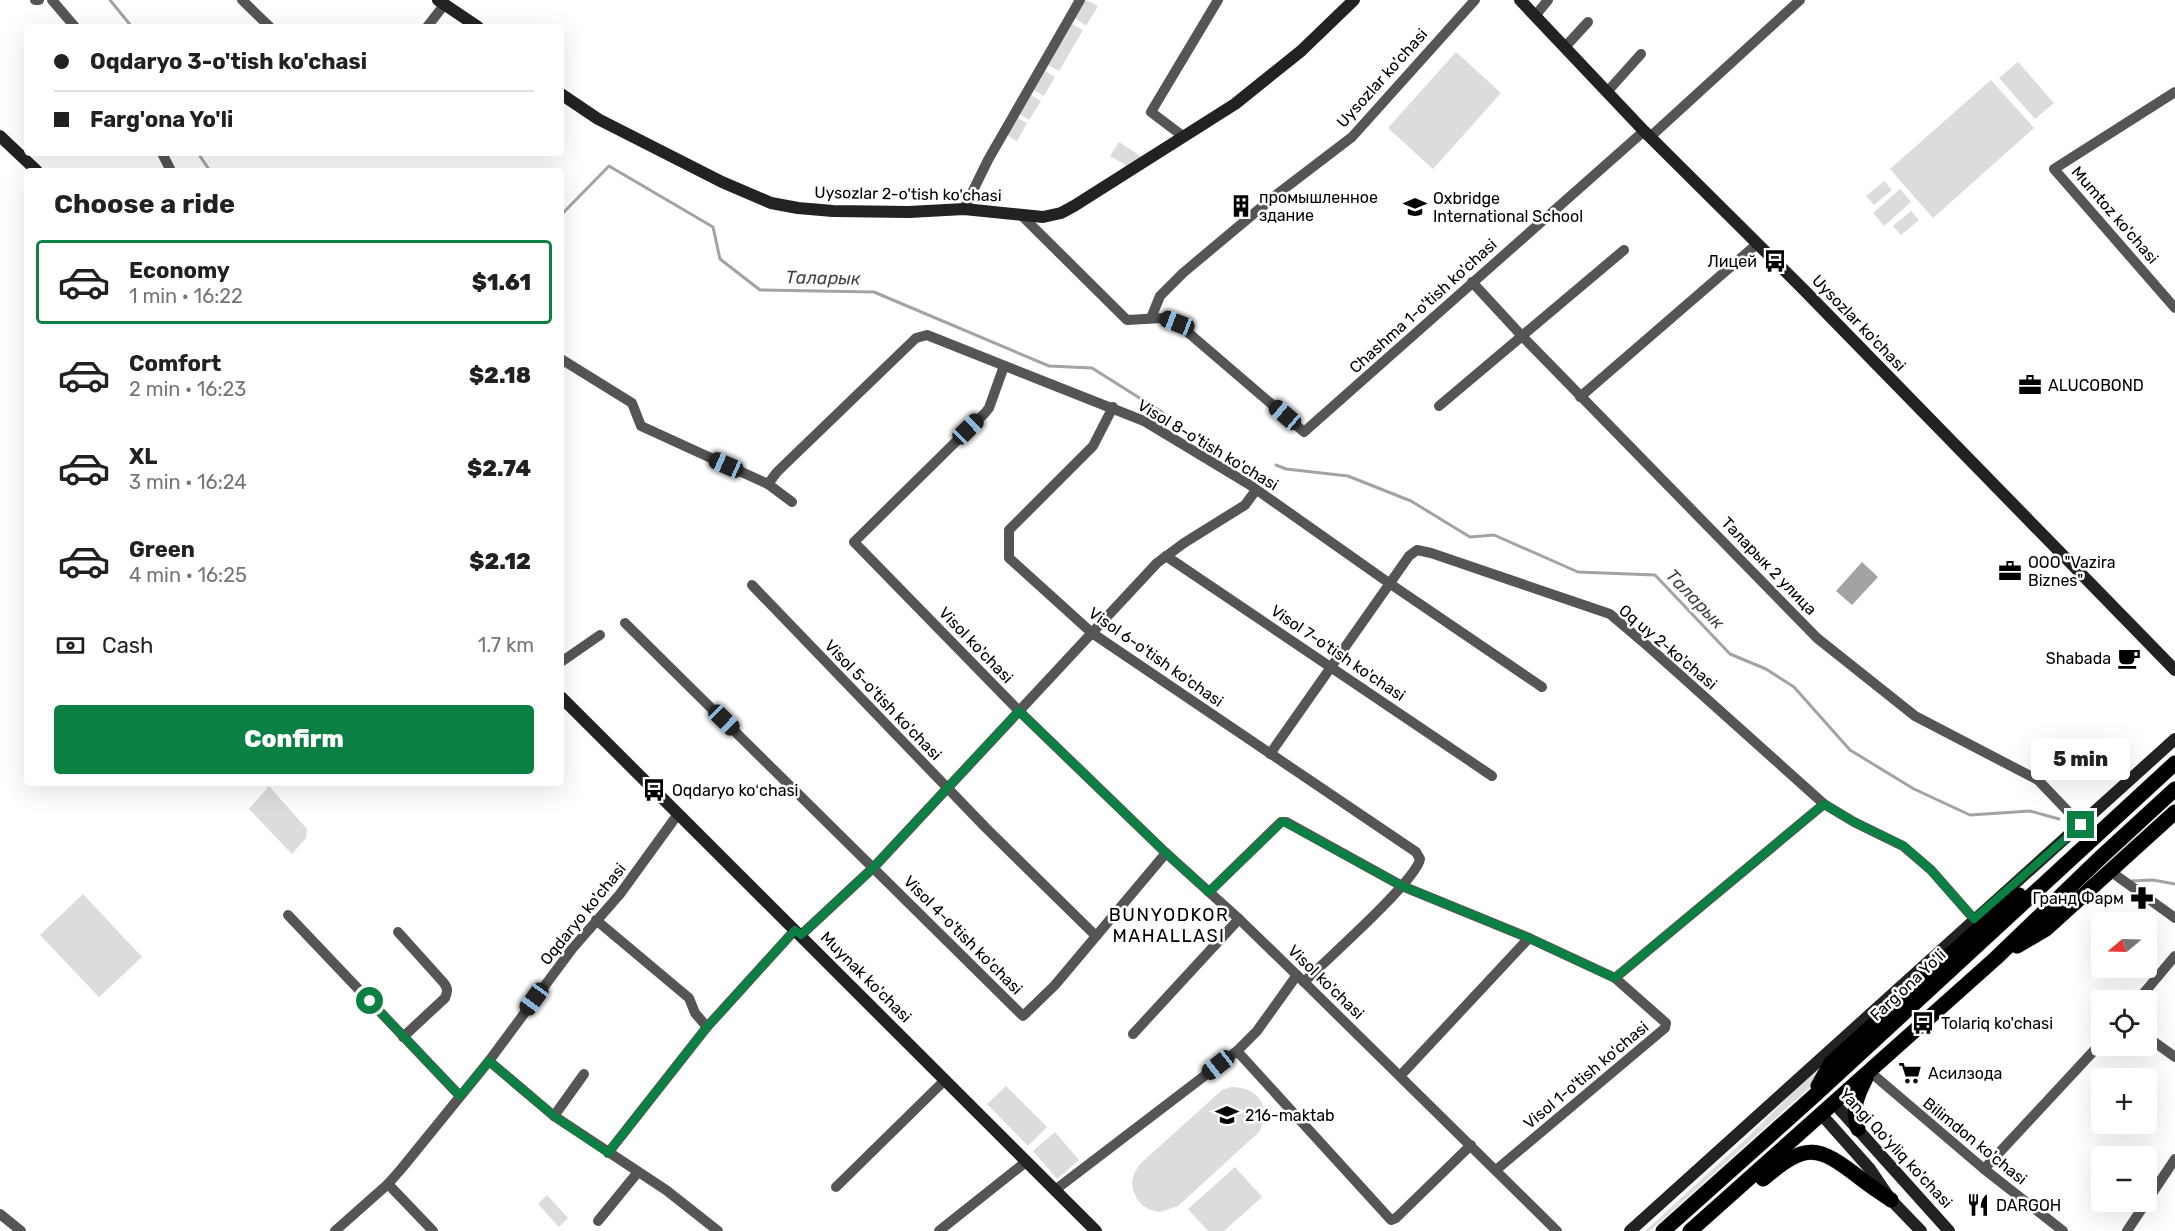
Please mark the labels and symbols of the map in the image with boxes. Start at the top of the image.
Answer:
street label: Uysozlar ko'chasi [1333,25,1431,131]
street label: Mumtoz ko'chasi [2068,162,2162,268]
street label: Uysozlar 2-o'tish ko'chasi [814,183,1002,205]
place label: промышленное здание [1259,188,1378,225]
place label: Oxbridge International School [1433,189,1583,226]
building icon: промышленное здание [1228,193,1254,219]
school or university icon: Oxbridge International School [1402,194,1428,220]
street label: Chashma 1-o'tish ko'chasi [1345,235,1501,377]
bus stop icon: Лицей [1762,248,1788,274]
place label: Лицей [1707,252,1757,271]
water label: Таларык [785,266,861,290]
street label: Uysozlar ko'chasi [1808,271,1910,375]
car [1157,308,1197,338]
office icon: ALUCOBOND [2017,372,2043,398]
place label: ALUCOBOND [2048,376,2144,395]
street label: Visol 8-o'tish ko'chasi [1134,396,1282,494]
car [1265,397,1305,433]
car [949,410,987,448]
car [706,449,746,481]
street label: Таларык 2 улица [1717,513,1821,619]
place label: OOO "Vazira Biznes" [2028,553,2116,590]
office icon: OOO "Vazira Biznes" [1997,558,2023,584]
water label: Таларык [1661,564,1729,634]
street label: Oq uy 2-ko'chasi [1615,600,1721,694]
street label: Visol 7-o'tish ko'chasi [1267,601,1409,705]
street label: Visol ko'chasi [935,603,1017,687]
street label: Visol 6-o'tish ko'chasi [1085,603,1227,711]
street label: Visol 5-o'tish ko'chasi [821,636,945,764]
cafe icon: Shabada [2116,645,2142,671]
place label: Shabada [2046,649,2111,668]
car [705,701,743,739]
callout: 5 min [2032,738,2130,780]
bus stop icon: Oqdaryo koʻchasi [641,777,667,803]
place label: Oqdaryo koʻchasi [672,781,799,800]
route end [2067,811,2094,838]
street label: Oqdaryo ko'chasi [536,859,630,969]
street label: Visol 4-o'tish ko'chasi [900,872,1026,998]
pharmacy icon: Гранд Фарм [2129,885,2155,911]
place label: Гранд Фарм [2032,889,2124,908]
district label: BUNYODKOR MAHALLASI [1109,904,1229,947]
north arrow [2091,912,2157,978]
street label: Muynak ko'chasi [817,928,915,1026]
street label: Visol ko'chasi [1284,941,1368,1023]
street label: Farg'ona Yo'li [1866,945,1950,1025]
car [516,979,552,1019]
route start [356,987,383,1014]
bus stop icon: Tolariq ko'chasi [1910,1010,1936,1036]
place label: Tolariq ko'chasi [1941,1014,2053,1033]
street label: Visol 1-o'tish ko'chasi [1520,1017,1652,1133]
car [1198,1047,1238,1083]
supermarket icon: Асилзода [1897,1060,1923,1086]
place label: Асилзода [1928,1064,2002,1083]
street label: Yangi Qo'yliq ko'chasi [1836,1084,1956,1212]
street label: Bilimdon ko'chasi [1919,1093,2031,1189]
school or university icon: 216-maktab [1214,1102,1240,1128]
place label: 216-maktab [1245,1106,1335,1125]
restaurant icon: DARGOH [1965,1192,1991,1218]
place label: DARGOH [1996,1196,2061,1215]

